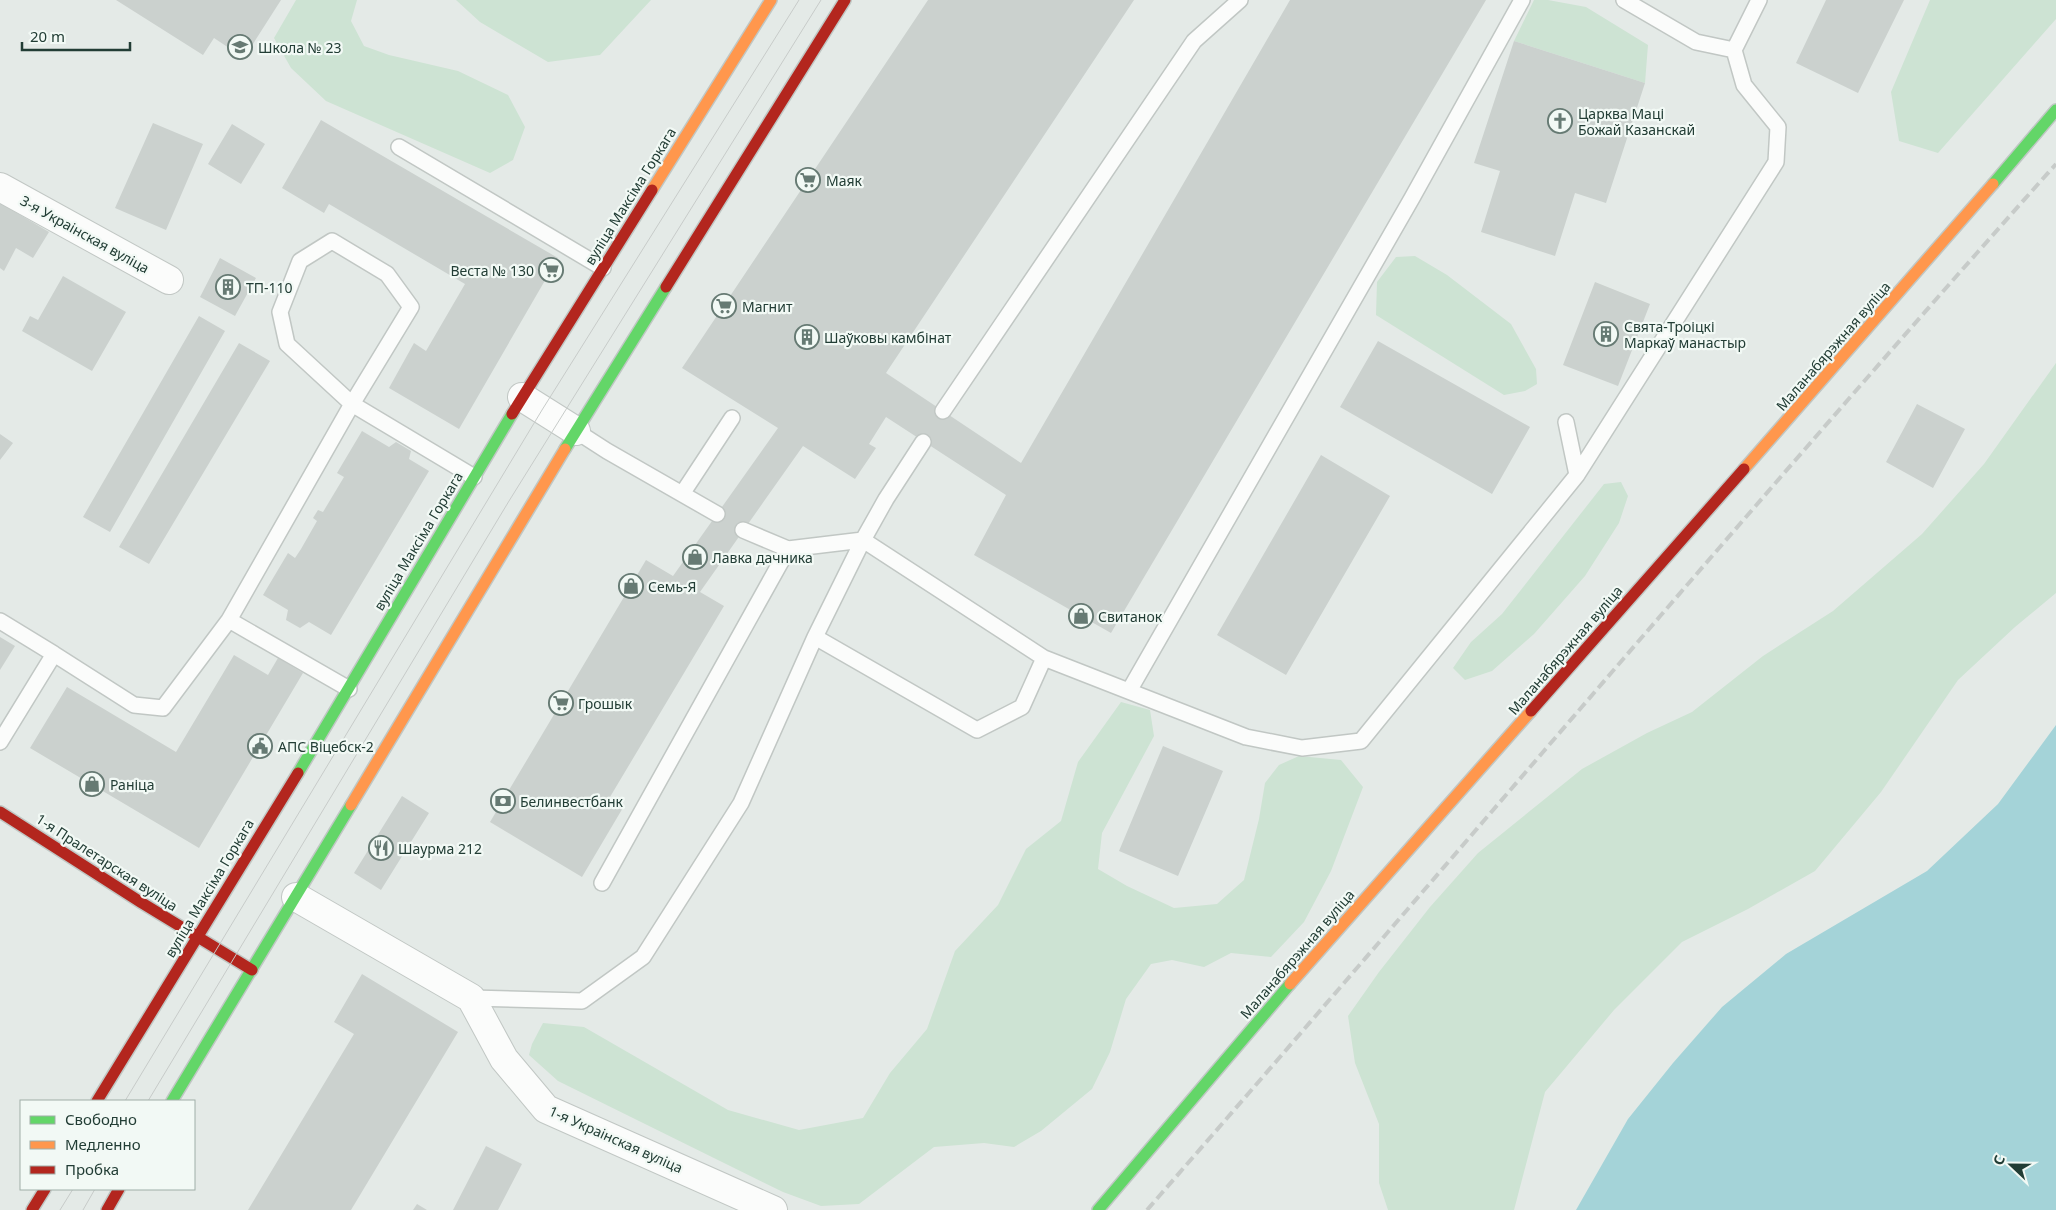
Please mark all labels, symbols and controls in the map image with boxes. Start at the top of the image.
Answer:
scale bar [22,20,130,52]
text: 20 m [30,26,65,46]
school or university icon: Школа № 23 [227,34,253,60]
place label: Школа № 23 [258,38,342,57]
place label: Царква Маці Божай Казанскай [1578,104,1695,139]
church icon: Царква Маці Божай Казанскай [1547,108,1573,134]
street label: вуліца Максіма Горкага [580,124,680,268]
supermarket icon: Маяк [795,167,821,193]
place label: Маяк [826,171,863,190]
street label: 3-я Украінская вуліца [17,191,153,277]
supermarket icon: Веста № 130 [538,257,564,283]
place label: Веста № 130 [450,261,534,280]
building icon: ТП-110 [215,274,241,300]
street label: Маланабярэжная вуліца [1772,277,1894,415]
place label: ТП-110 [246,278,293,297]
supermarket icon: Магнит [711,293,737,319]
place label: Магнит [742,297,793,316]
place label: Свята-Троіцкі Маркаў манастыр [1624,317,1746,352]
building icon: Свята-Троіцкі Маркаў манастыр [1593,321,1619,347]
building icon: Шаўковы камбінат [794,324,820,350]
place label: Шаўковы камбінат [824,328,952,347]
street label: вуліца Максіма Горкага [369,468,467,614]
shop icon: Лавка дачника [682,544,708,570]
place label: Лавка дачника [712,548,813,567]
shop icon: Семь-Я [618,573,644,599]
place label: Семь-Я [648,577,697,596]
street label: Маланабярэжная вуліца [1504,581,1626,719]
shop icon: Свитанок [1068,603,1094,629]
place label: Свитанок [1098,607,1163,626]
supermarket icon: Грошык [548,690,574,716]
place label: Грошык [578,694,633,713]
public building icon: АПС Віцебск-2 [247,733,273,759]
place label: АПС Віцебск-2 [278,737,374,756]
shop icon: Раніца [79,771,105,797]
place label: Раніца [110,775,154,794]
bank icon: Белинвестбанк [490,788,516,814]
place label: Белинвестбанк [520,792,624,811]
street label: 1-я Пралетарская вуліца [33,809,181,915]
street label: вуліца Максіма Горкага [160,815,258,961]
restaurant icon: Шаурма 212 [368,835,394,861]
place label: Шаурма 212 [398,839,482,858]
street label: Маланабярэжная вуліца [1236,885,1358,1023]
legend [20,1100,195,1190]
street label: 1-я Украінская вуліца [546,1101,686,1177]
text: Свободно [65,1109,137,1129]
text: Медленно [65,1134,141,1154]
north arrow [1986,1140,2036,1190]
text: С [1988,1152,2009,1168]
text: Пробка [65,1159,119,1179]

